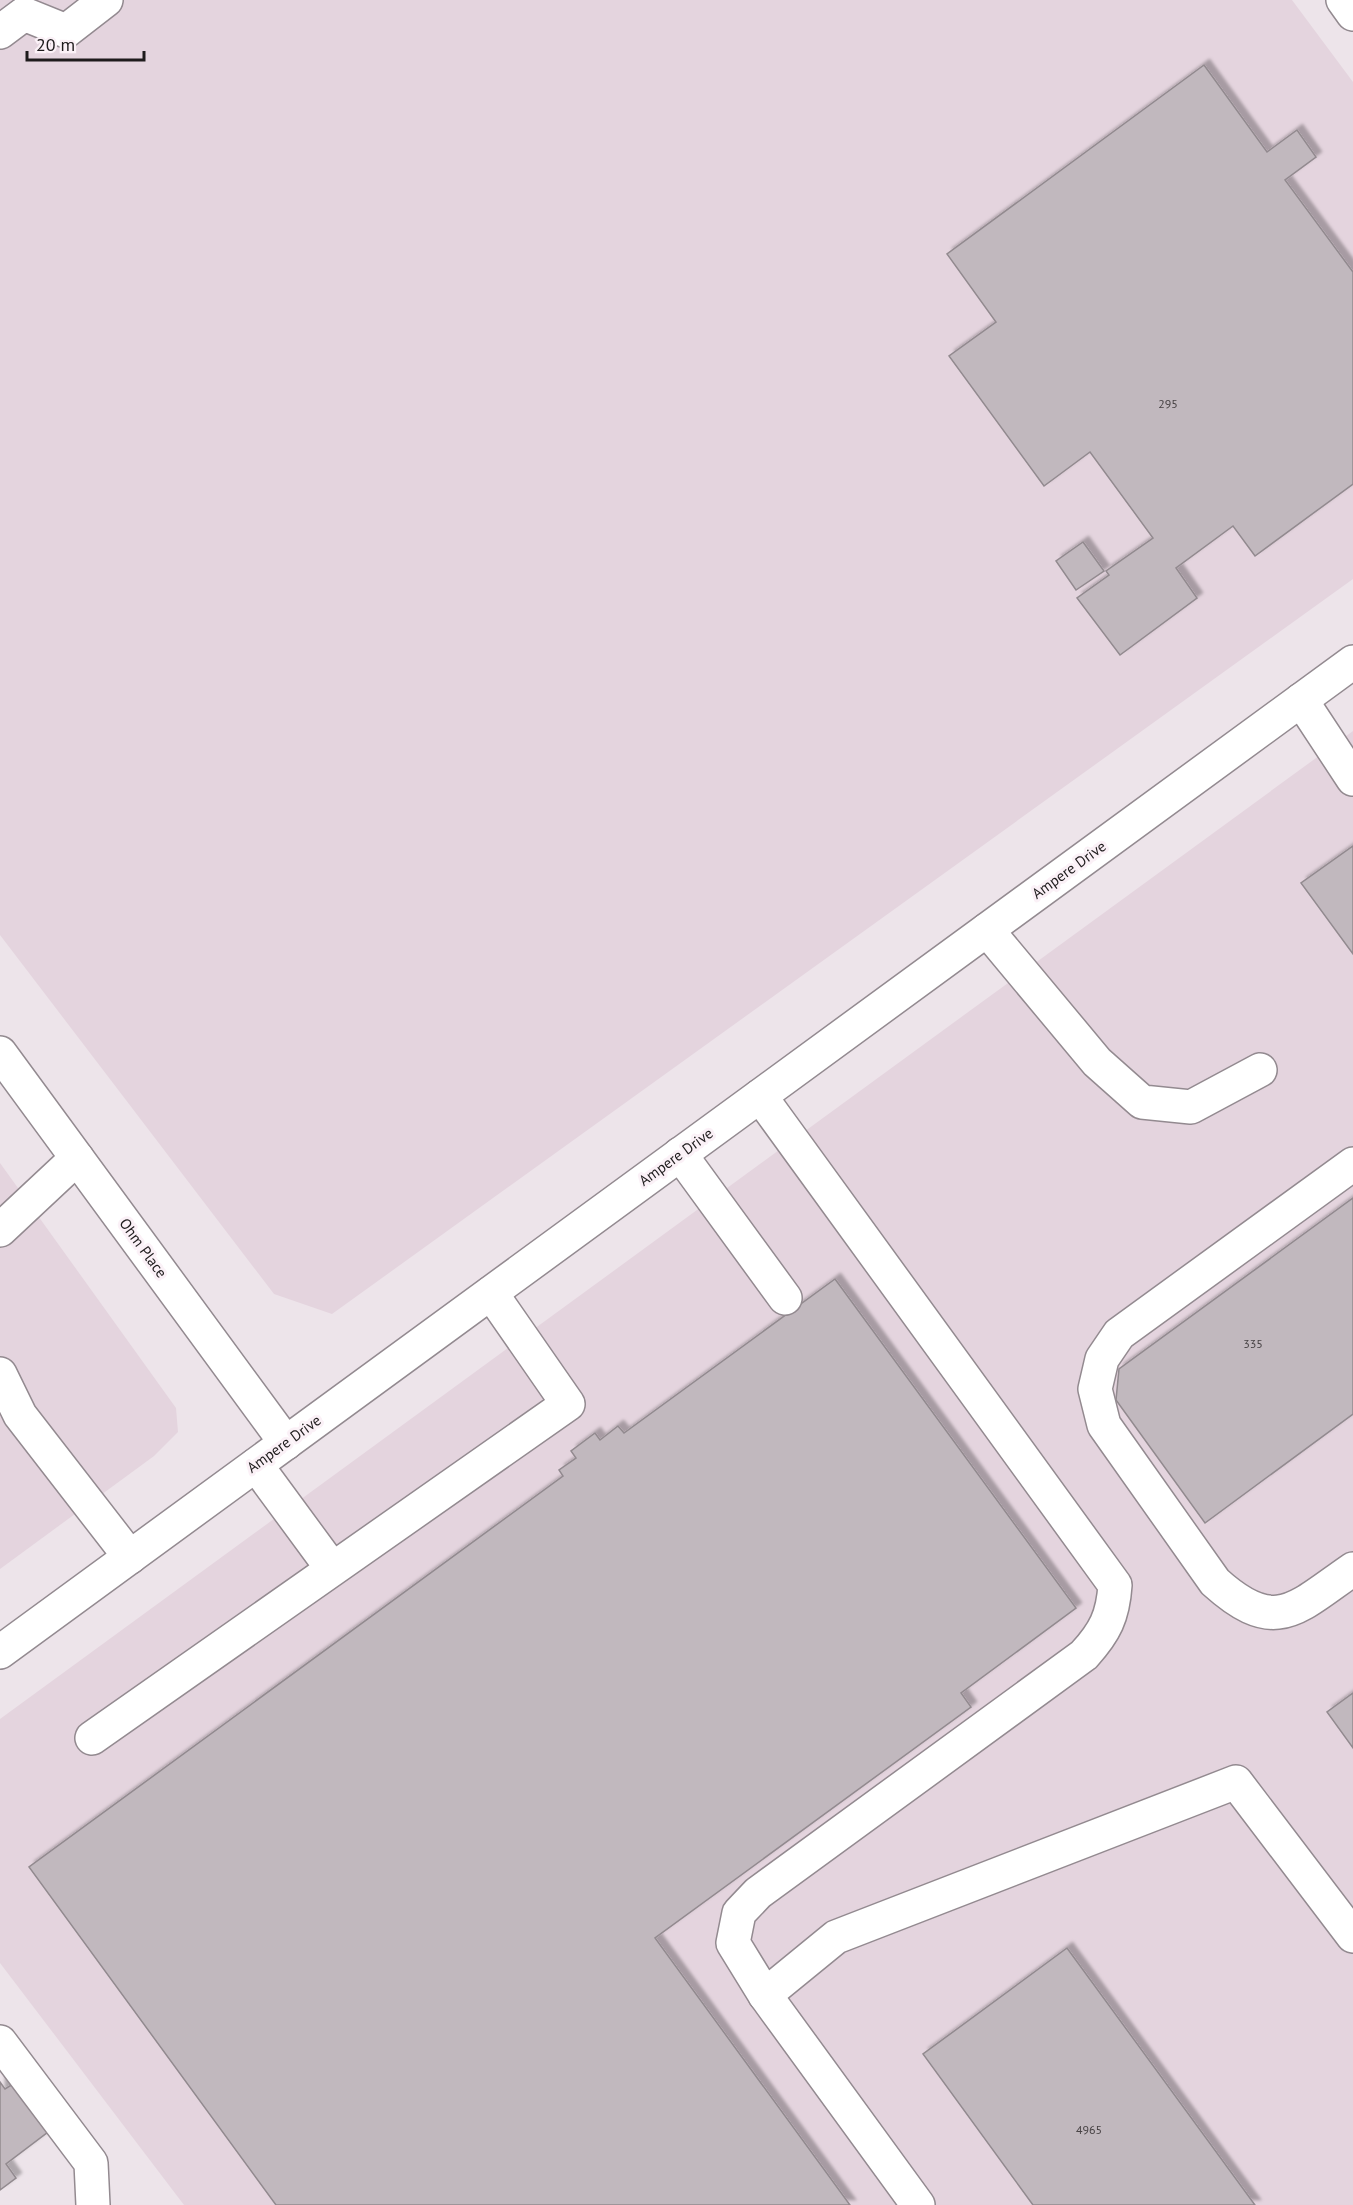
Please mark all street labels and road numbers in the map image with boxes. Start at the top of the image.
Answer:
street label: Ampere Drive [1028,836,1109,903]
street label: Ampere Drive [635,1123,716,1190]
street label: Ohm Place [115,1214,171,1281]
street label: Ampere Drive [243,1410,324,1477]

